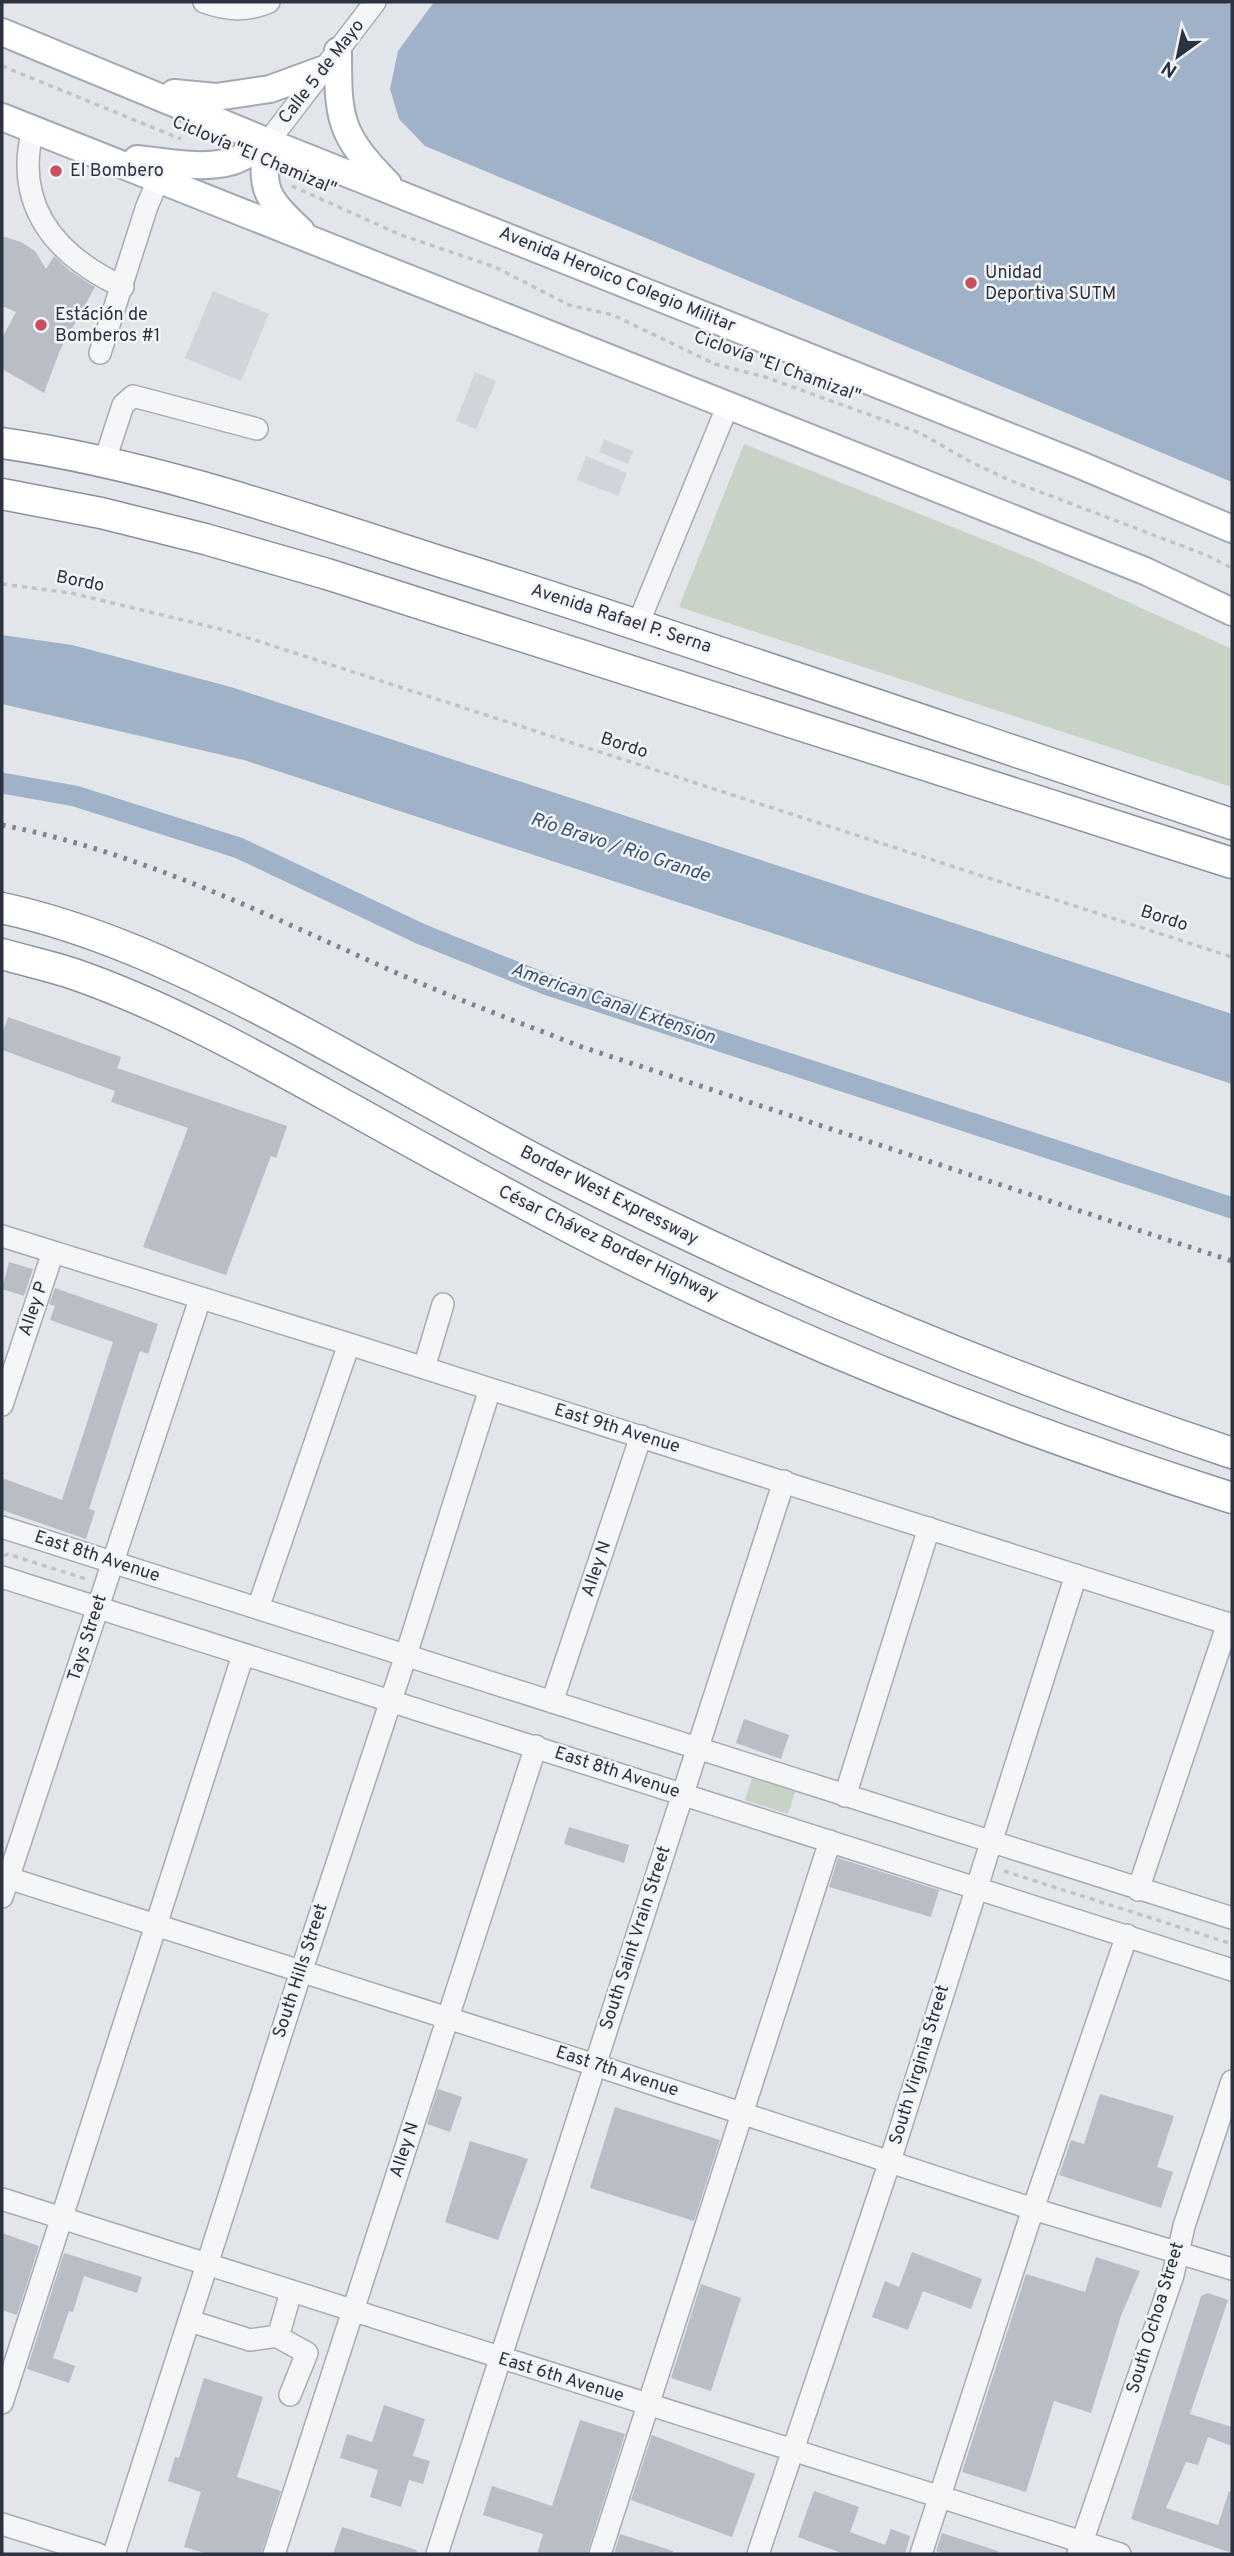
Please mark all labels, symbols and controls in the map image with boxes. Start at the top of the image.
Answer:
street label: Calle 5 de Mayo [274,15,370,129]
north arrow [1143,21,1213,91]
text: N [1158,55,1182,82]
street label: Ciclovía "El Chamizal" [168,111,340,201]
place label: El Bombero [70,160,164,183]
marker: El Bombero [48,163,64,179]
street label: Avenida Heroico Colegio Militar [495,222,739,338]
place label: Unidad Deportiva SUTM [985,262,1116,306]
marker: Unidad Deportiva SUTM [963,275,979,291]
place label: Estáción de Bomberos #1 [55,304,161,348]
marker: Estáción de Bomberos #1 [33,317,49,333]
street label: Ciclovía "El Chamizal" [690,326,864,408]
street label: Bordo [54,566,106,598]
street label: Avenida Rafael P. Serna [528,579,714,659]
street label: Bordo [597,728,651,764]
water label: Río Bravo / Rio Grande [527,808,713,888]
street label: Bordo [1137,901,1191,937]
water label: American Canal Extension [508,958,719,1050]
street label: Border West Expressway [516,1141,702,1251]
street label: César Chávez Border Highway [494,1181,722,1307]
street label: Alley P [14,1279,54,1339]
street label: East 9th Avenue [551,1399,683,1459]
street label: East 8th Avenue [31,1526,163,1588]
street label: Alley N [577,1538,617,1600]
street label: Tays Street [63,1592,113,1684]
street label: East 8th Avenue [551,1742,683,1804]
street label: South Saint Vrain Street [595,1843,677,2033]
street label: South Hills Street [268,1901,334,2041]
street label: South Virginia Street [885,1982,955,2148]
street label: East 7th Avenue [553,2041,681,2103]
street label: Alley N [385,2119,425,2181]
street label: South Ochoa Street [1122,2239,1190,2397]
street label: East 6th Avenue [495,2348,627,2408]

